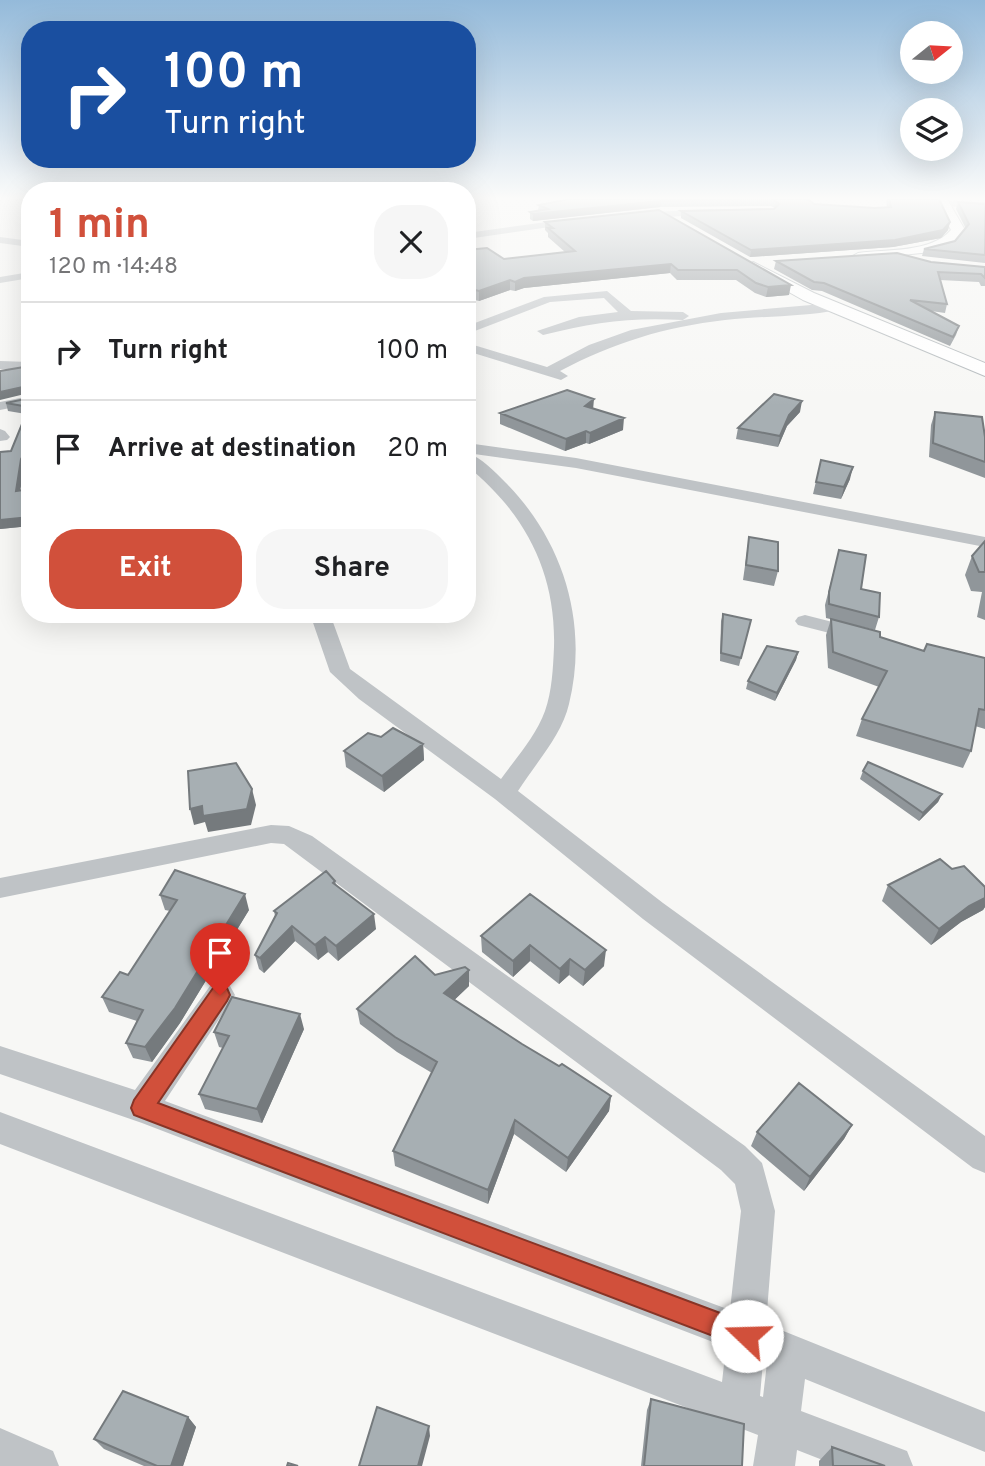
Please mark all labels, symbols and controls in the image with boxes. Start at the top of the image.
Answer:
north arrow [900,21,962,84]
map controls [900,21,963,161]
text: 100 m [164,44,303,106]
icon: right [49,49,140,140]
button: layers [900,98,963,161]
text: Turn right [164,105,306,145]
text: 1 min [49,200,150,253]
button: close [374,205,448,279]
text: 120 m · 14:48 [49,253,178,282]
icon: right [49,332,87,370]
text: Turn right [108,335,228,368]
text: 100 m [377,335,448,368]
icon: arrive [49,430,87,468]
text: Arrive at destination [108,433,356,466]
text: 20 m [387,433,448,466]
button: Exit [49,529,242,609]
button: Share [256,529,448,609]
pin [190,923,250,995]
icon: arrive [201,934,239,972]
position arrow [710,1299,784,1373]

